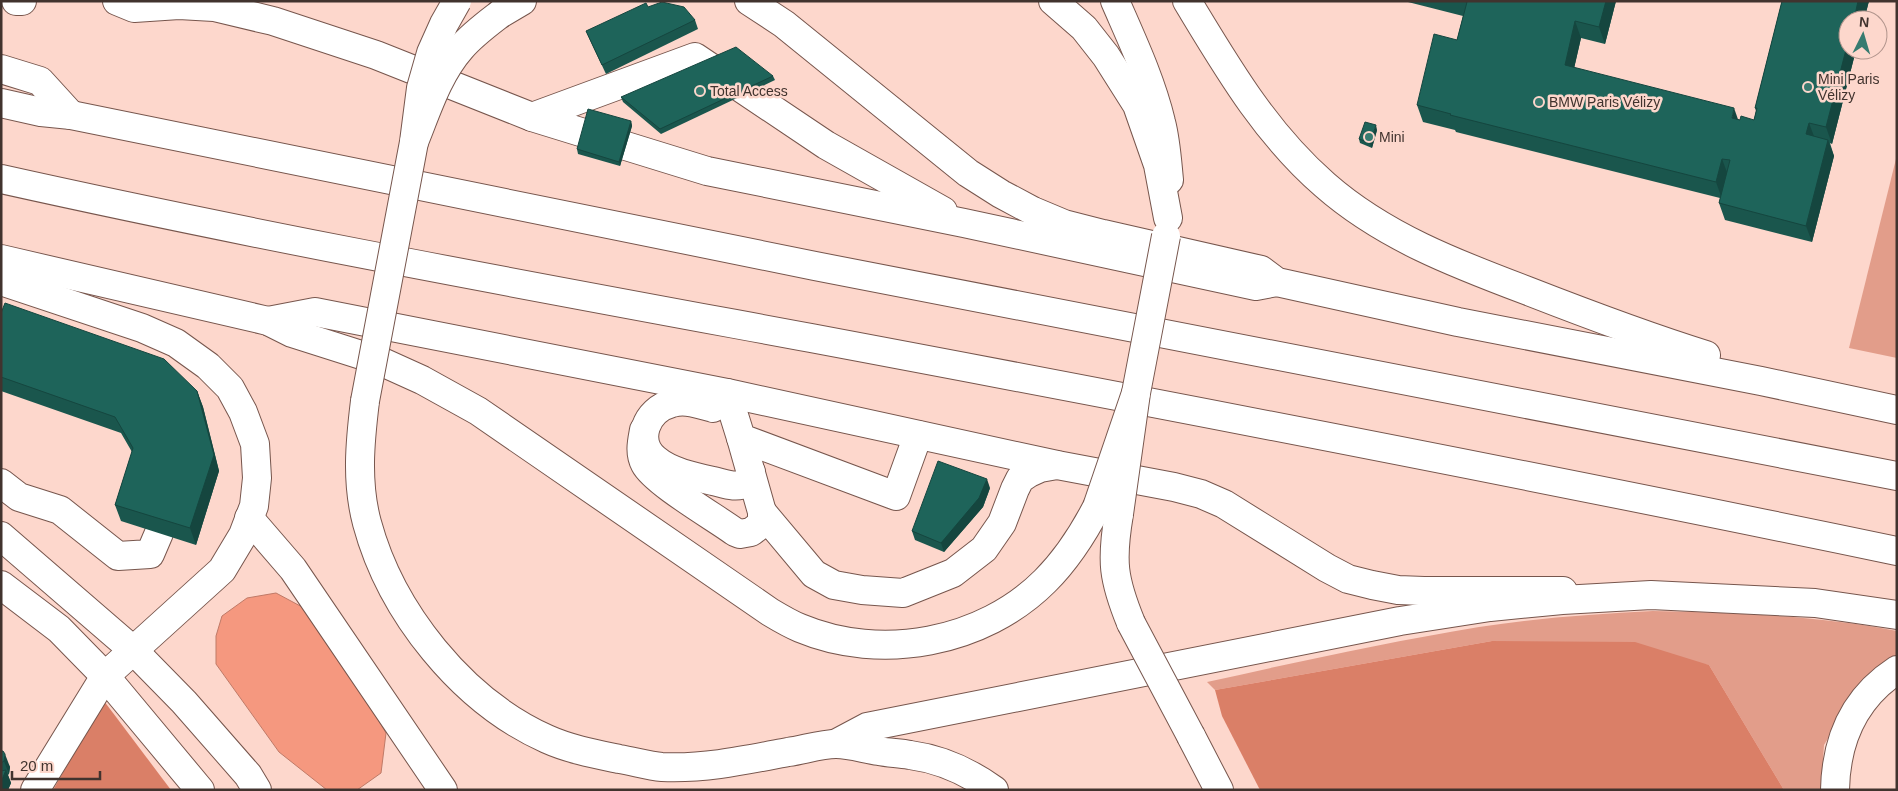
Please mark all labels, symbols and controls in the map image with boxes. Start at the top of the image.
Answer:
north arrow [1838,10,1888,60]
text: N [1858,14,1870,30]
place label: Mini Paris Vélizy [1818,71,1879,103]
marker: Mini Paris Vélizy [1802,81,1814,93]
place label: Total Access [710,83,788,99]
marker: Total Access [694,85,706,97]
place label: BMW Paris Vélizy [1549,94,1660,110]
marker: BMW Paris Vélizy [1533,96,1545,108]
place label: Mini [1379,129,1405,145]
marker: Mini [1363,131,1375,143]
scale bar [12,748,100,780]
text: 20 m [20,757,53,774]

